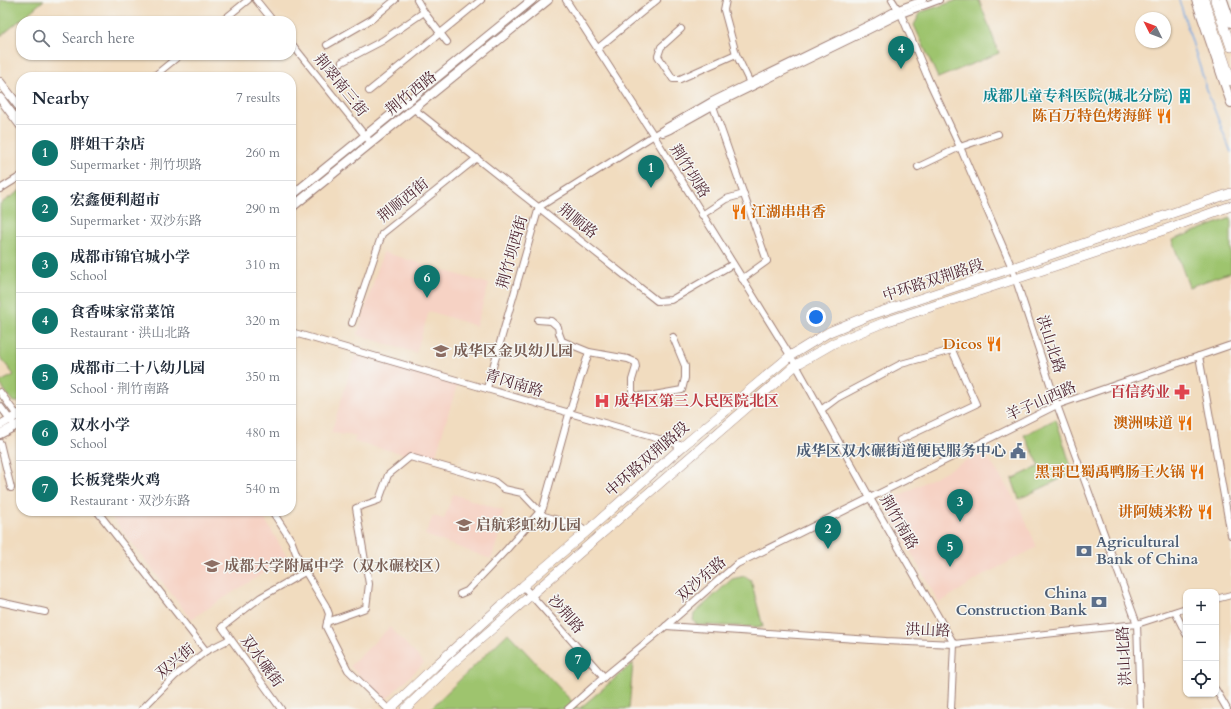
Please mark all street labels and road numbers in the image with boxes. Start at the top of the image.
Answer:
street label: 荆翠南三街 [310,50,372,120]
street label: 荆竹西路 [381,66,441,120]
street label: 荆竹坝路 [666,140,714,202]
street label: 荆顺西街 [373,173,433,227]
street label: 荆顺路 [554,199,602,243]
street label: 荆竹坝西街 [492,213,532,291]
street label: 中环路双荆路段 [880,254,986,306]
street label: 洪山北路 [1032,312,1070,376]
street label: 青冈南路 [482,365,546,401]
street label: 羊子山西路 [1003,377,1079,425]
street label: 中环路双荆路段 [601,417,693,501]
street label: 荆竹南路 [875,491,923,553]
street label: 双沙东路 [672,552,730,606]
street label: 沙荆路 [544,590,588,638]
street label: 洪山路 [905,619,951,641]
street label: 洪山北路 [1112,626,1136,686]
street label: 双水碾街 [236,631,288,691]
street label: 双兴街 [151,639,199,683]

